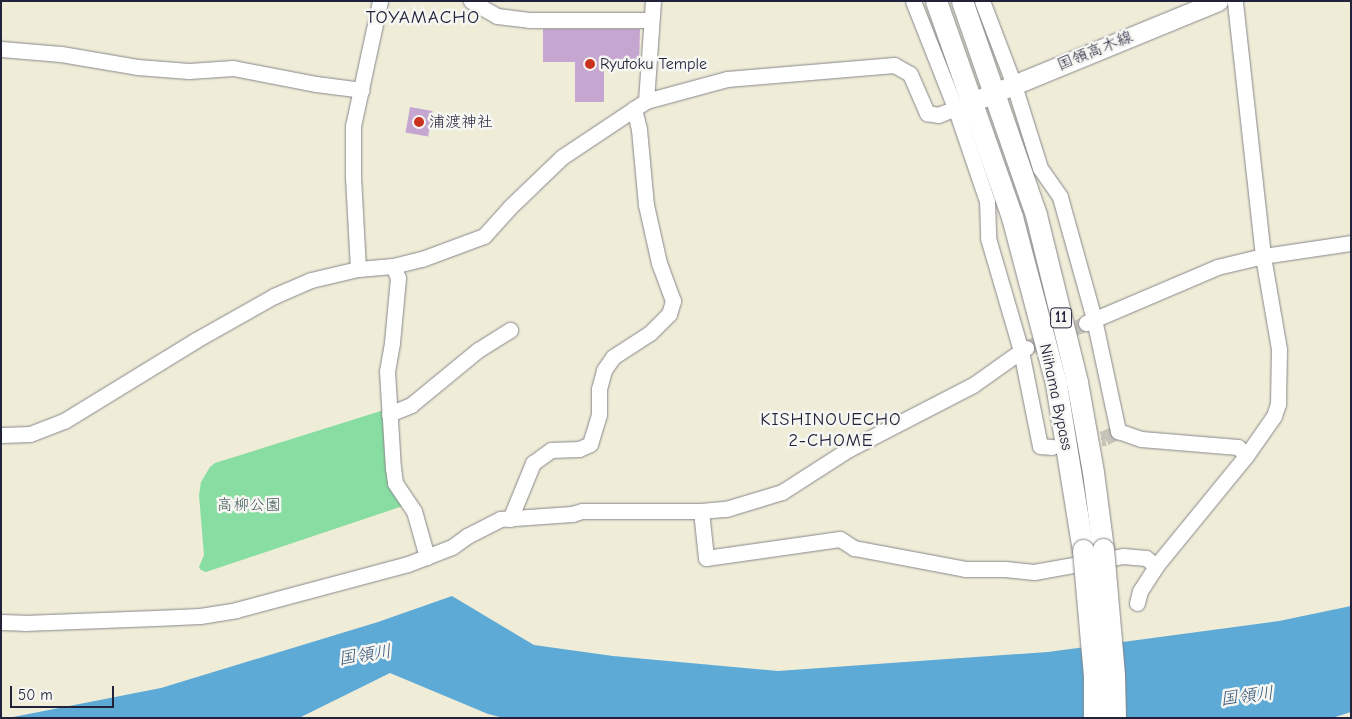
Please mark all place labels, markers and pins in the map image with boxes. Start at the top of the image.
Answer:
place label: Ryutoku Temple [600,54,707,74]
marker: Ryutoku Temple [584,58,596,70]
place label: 浦渡神社 [429,112,493,132]
marker: 浦渡神社 [413,116,425,128]

